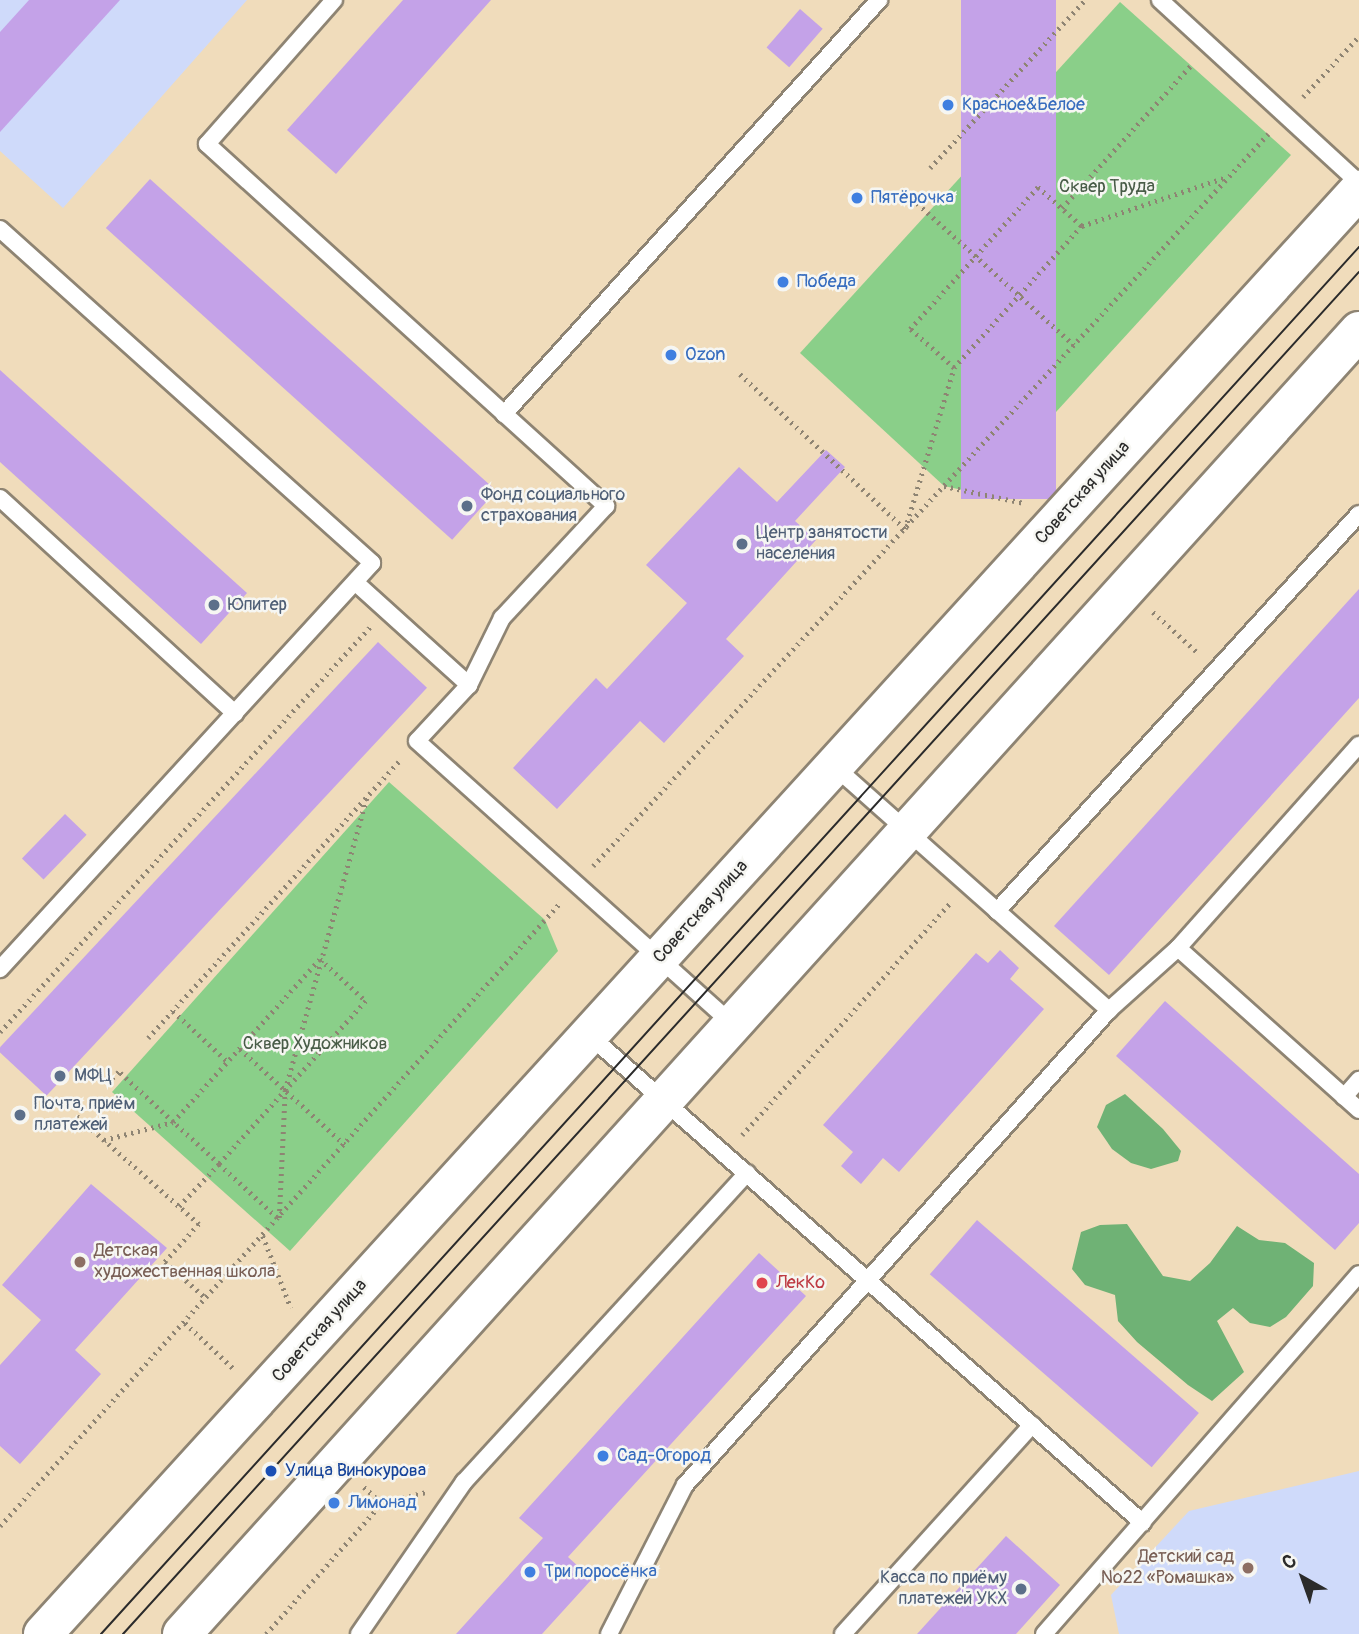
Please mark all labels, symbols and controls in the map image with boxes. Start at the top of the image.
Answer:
place label: Красное&Белое [962,94,1085,116]
marker: Красное&Белое [940,97,956,113]
park label: Сквер Труда [1059,176,1155,198]
place label: Пятёрочка [871,187,954,209]
marker: Пятёрочка [849,190,865,206]
place label: Победа [797,271,856,293]
marker: Победа [775,274,791,290]
place label: Ozon [685,344,725,366]
marker: Ozon [663,347,679,363]
street label: Советская улица [1031,437,1135,549]
place label: Фонд социального страхования [481,485,625,528]
marker: Фонд социального страхования [459,498,475,514]
place label: Центр занятости населения [756,523,887,566]
marker: Центр занятости населения [734,536,750,552]
place label: Юпитер [228,594,287,616]
marker: Юпитер [206,597,222,613]
street label: Советская улица [649,856,753,968]
park label: Сквер Художников [243,1033,387,1055]
place label: МФЦ [74,1065,112,1087]
marker: МФЦ [52,1068,68,1084]
place label: Почта, приём платежей [34,1094,135,1136]
marker: Почта, приём платежей [12,1107,28,1123]
place label: Детская художественная школа [94,1241,275,1284]
marker: Детская художественная школа [72,1254,88,1270]
place label: ЛекКо [776,1272,825,1294]
street label: Советская улица [268,1275,372,1387]
marker: ЛекКо [754,1275,770,1291]
place label: Сад-Огород [617,1445,711,1467]
marker: Сад-Огород [595,1448,611,1464]
place label: Улица Винокурова [285,1460,426,1482]
marker: Улица Винокурова [263,1463,279,1479]
place label: Лимонад [348,1492,416,1514]
marker: Лимонад [326,1495,342,1511]
north arrow [1268,1543,1338,1613]
place label: Детский сад №22 «Ромашка» [1101,1547,1234,1590]
text: С [1277,1549,1302,1575]
marker: Детский сад №22 «Ромашка» [1240,1560,1256,1576]
place label: Три поросёнка [544,1561,657,1583]
marker: Три поросёнка [522,1564,538,1580]
place label: Касса по приёму платежей УКХ [880,1568,1007,1610]
marker: Касса по приёму платежей УКХ [1013,1581,1029,1597]

